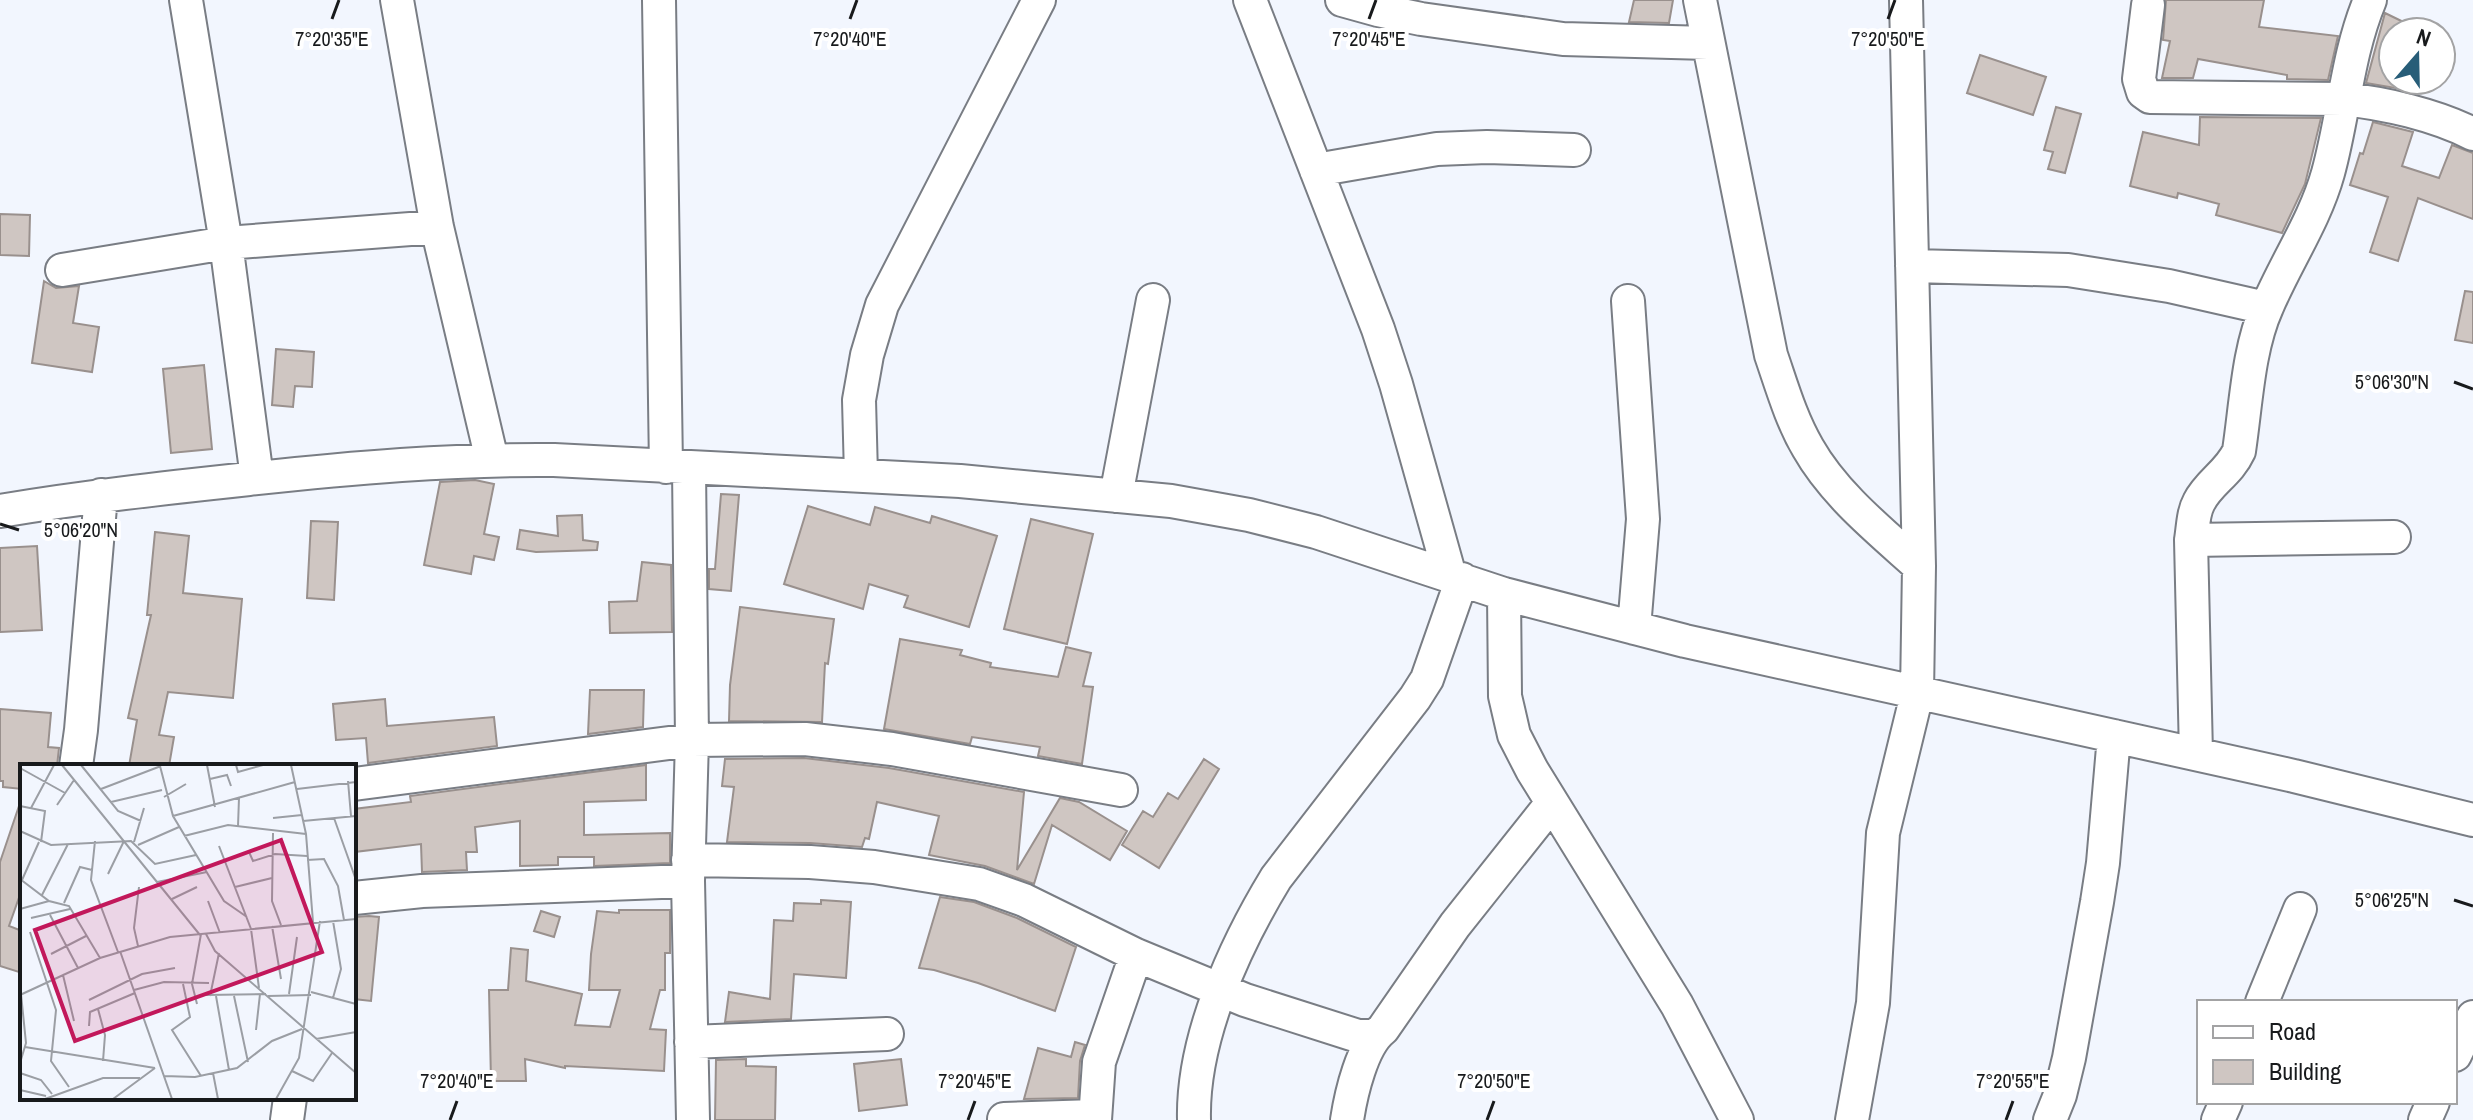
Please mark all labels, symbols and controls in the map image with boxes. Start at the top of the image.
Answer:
north arrow [2377,16,2457,96]
text: N [2413,21,2435,54]
text: 7°20'35"E [295,25,369,52]
text: 7°20'40"E [813,25,887,52]
text: 7°20'45"E [1332,25,1406,52]
text: 7°20'50"E [1851,25,1925,52]
text: 5°06'30"N [2355,368,2429,395]
text: 5°06'20"N [44,516,118,543]
inset map [20,764,356,1100]
text: 5°06'25"N [2355,886,2429,913]
legend [2197,1000,2457,1104]
text: Road [2269,1015,2316,1047]
text: Building [2269,1055,2341,1087]
text: 7°20'40"E [420,1067,494,1094]
text: 7°20'45"E [938,1067,1012,1094]
text: 7°20'50"E [1457,1067,1531,1094]
text: 7°20'55"E [1976,1067,2050,1094]

